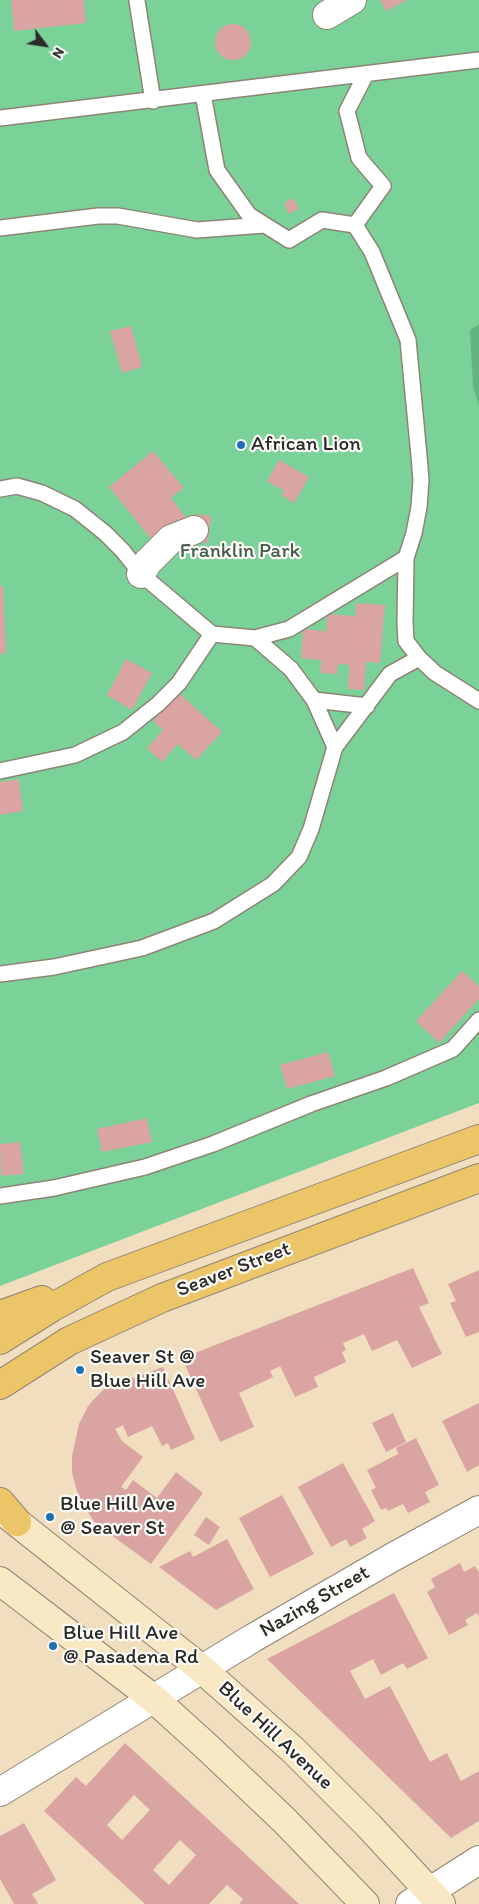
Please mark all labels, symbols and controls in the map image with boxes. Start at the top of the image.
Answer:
north arrow [20,20,70,70]
text: N [49,45,68,61]
place label: African Lion [251,432,361,458]
marker: African Lion [235,439,247,451]
park label: Franklin Park [180,539,300,565]
street label: Seaver Street [173,1237,295,1303]
place label: Seaver St @ Blue Hill Ave [90,1345,205,1395]
marker: Seaver St @ Blue Hill Ave [74,1364,86,1376]
place label: Blue Hill Ave @ Seaver St [60,1492,175,1542]
marker: Blue Hill Ave @ Seaver St [44,1511,56,1523]
street label: Nazing Street [256,1560,374,1644]
place label: Blue Hill Ave @ Pasadena Rd [63,1621,199,1671]
marker: Blue Hill Ave @ Pasadena Rd [47,1640,59,1652]
street label: Blue Hill Avenue [212,1676,338,1796]

